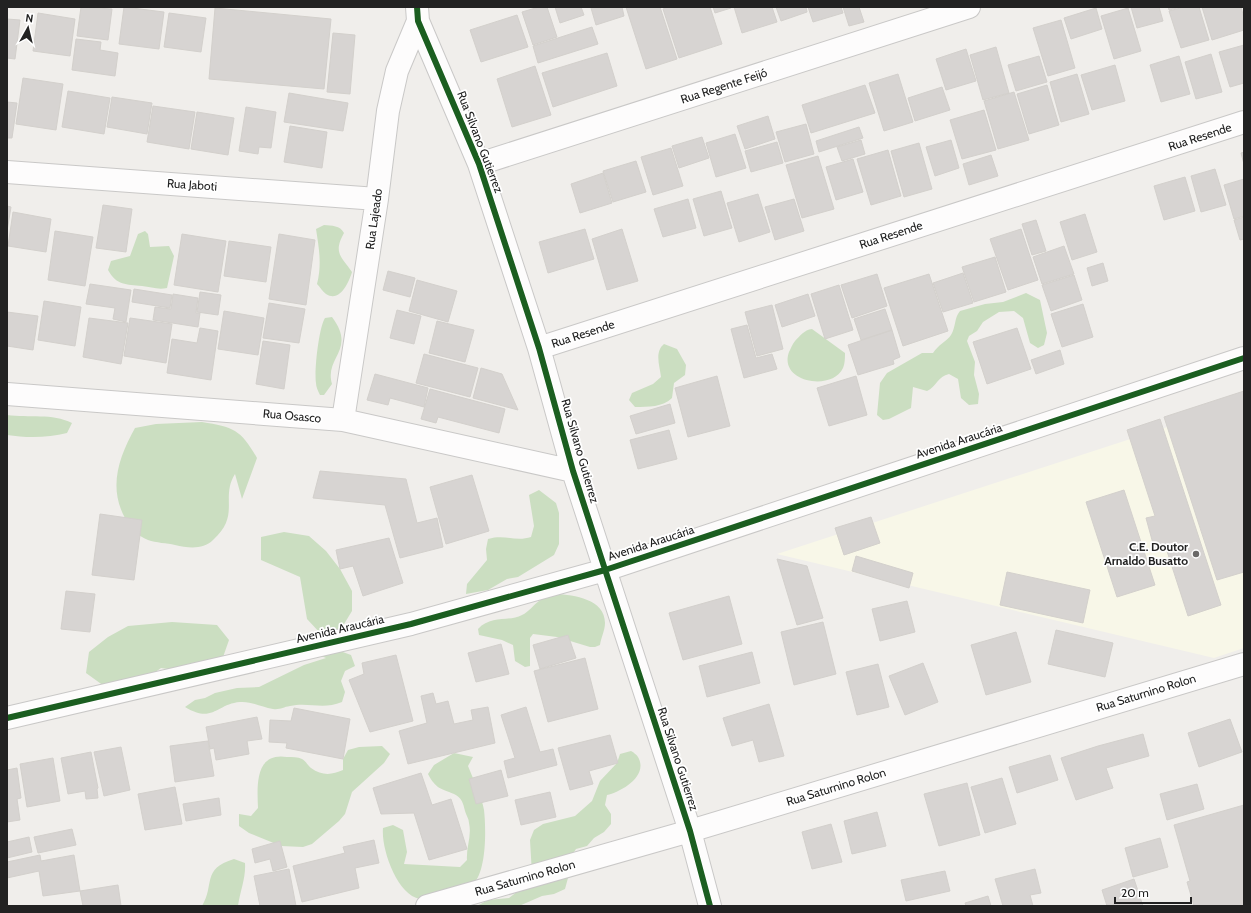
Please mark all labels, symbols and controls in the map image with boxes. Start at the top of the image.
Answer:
north arrow [8,8,48,48]
text: N [25,11,34,26]
street label: Rua Regente Feijó [679,64,769,107]
street label: Rua Silvano Gutierrez [454,89,507,195]
street label: Rua Resende [1166,119,1233,154]
street label: Rua Jaboti [166,175,218,194]
street label: Rua Lajeado [362,187,385,250]
street label: Rua Resende [857,217,924,252]
street label: Rua Resende [549,316,616,351]
street label: Rua Silvano Gutierrez [558,397,603,505]
street label: Rua Osasco [262,405,322,426]
street label: Avenida Araucária [914,419,1004,462]
street label: Avenida Araucária [606,521,696,564]
place label: C.E. Doutor Arnaldo Busatto [1104,539,1188,568]
marker: C.E. Doutor Arnaldo Busatto [1191,549,1201,559]
street label: Avenida Araucária [294,611,386,646]
street label: Rua Saturnino Rolon [1094,670,1198,715]
street label: Rua Silvano Gutierrez [655,705,702,813]
street label: Rua Saturnino Rolon [784,764,888,809]
street label: Rua Saturnino Rolon [473,856,577,899]
scale bar [1115,879,1191,905]
text: 20 m [1121,885,1149,900]

